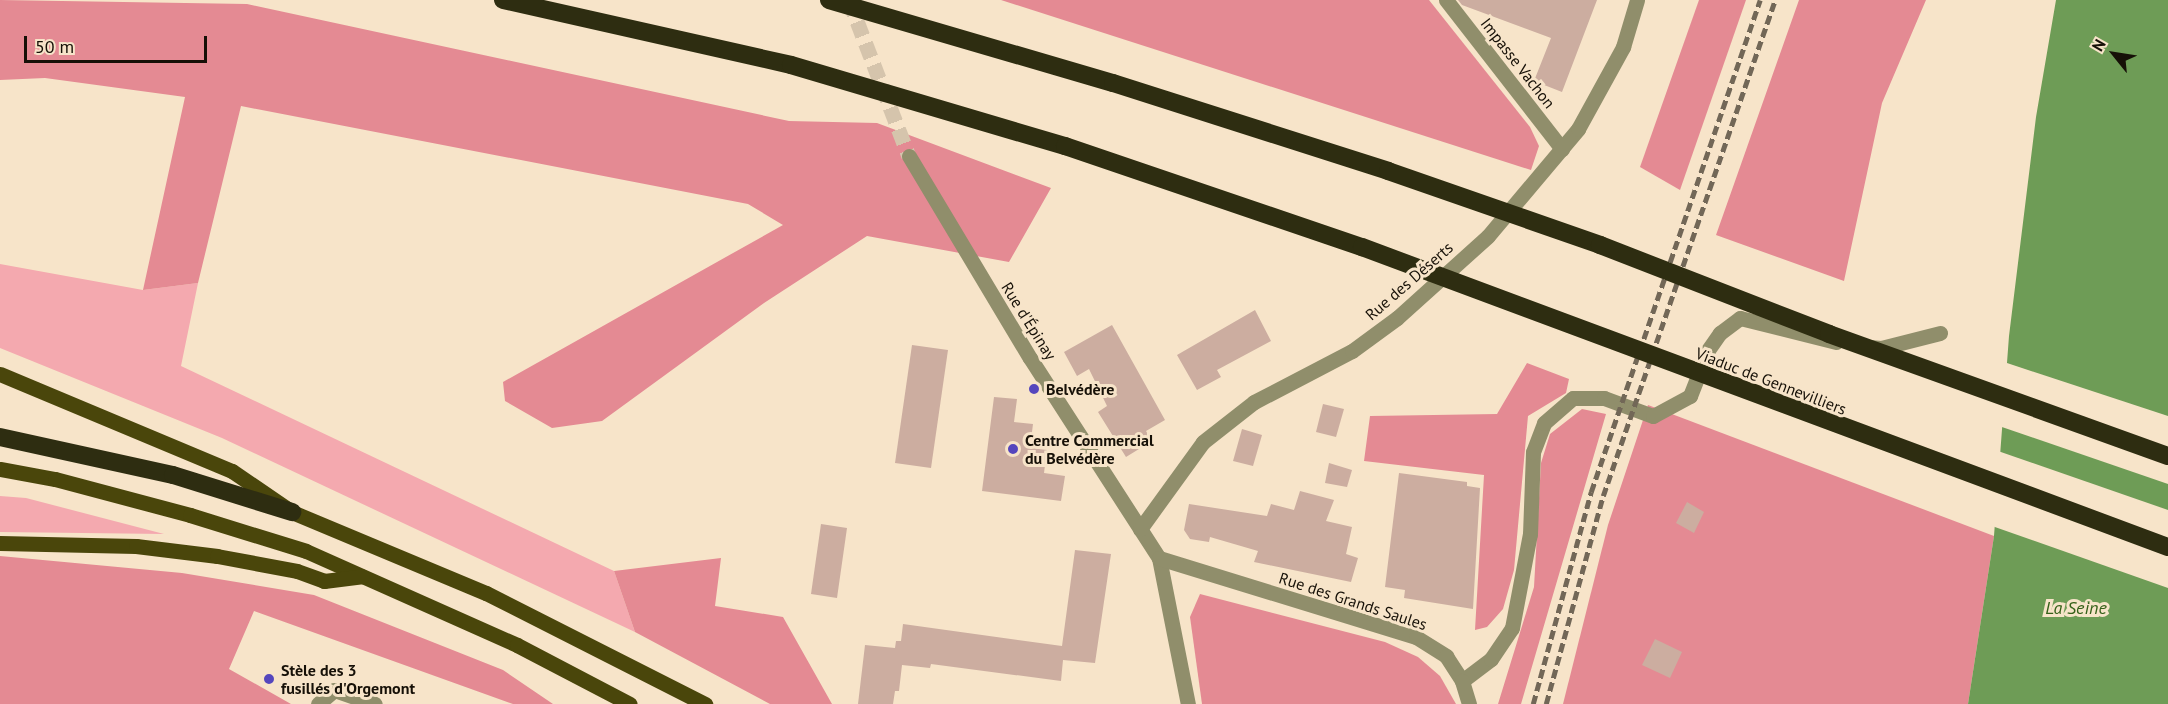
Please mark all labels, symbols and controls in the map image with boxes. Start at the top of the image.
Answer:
street label: Impasse Vachon [1477,14,1559,112]
scale bar [27,24,210,62]
north arrow [2084,24,2144,84]
text: 50 m [35,35,74,58]
text: N [2087,35,2110,55]
street label: Rue des Déserts [1361,238,1457,324]
street label: Rue d'Épinay [998,279,1060,363]
street label: Viaduc de Gennevilliers [1693,343,1849,419]
place label: Belvédère [1046,379,1114,399]
marker: Belvédère [1027,382,1041,396]
place label: Centre Commercial du Belvédère [1025,430,1154,468]
marker: Centre Commercial du Belvédère [1006,442,1020,456]
street label: Rue des Grands Saules [1277,568,1429,634]
water label: La Seine [2045,597,2107,619]
place label: Stèle des 3 fusillés d'Orgemont [281,660,415,698]
marker: Stèle des 3 fusillés d'Orgemont [262,672,276,686]

